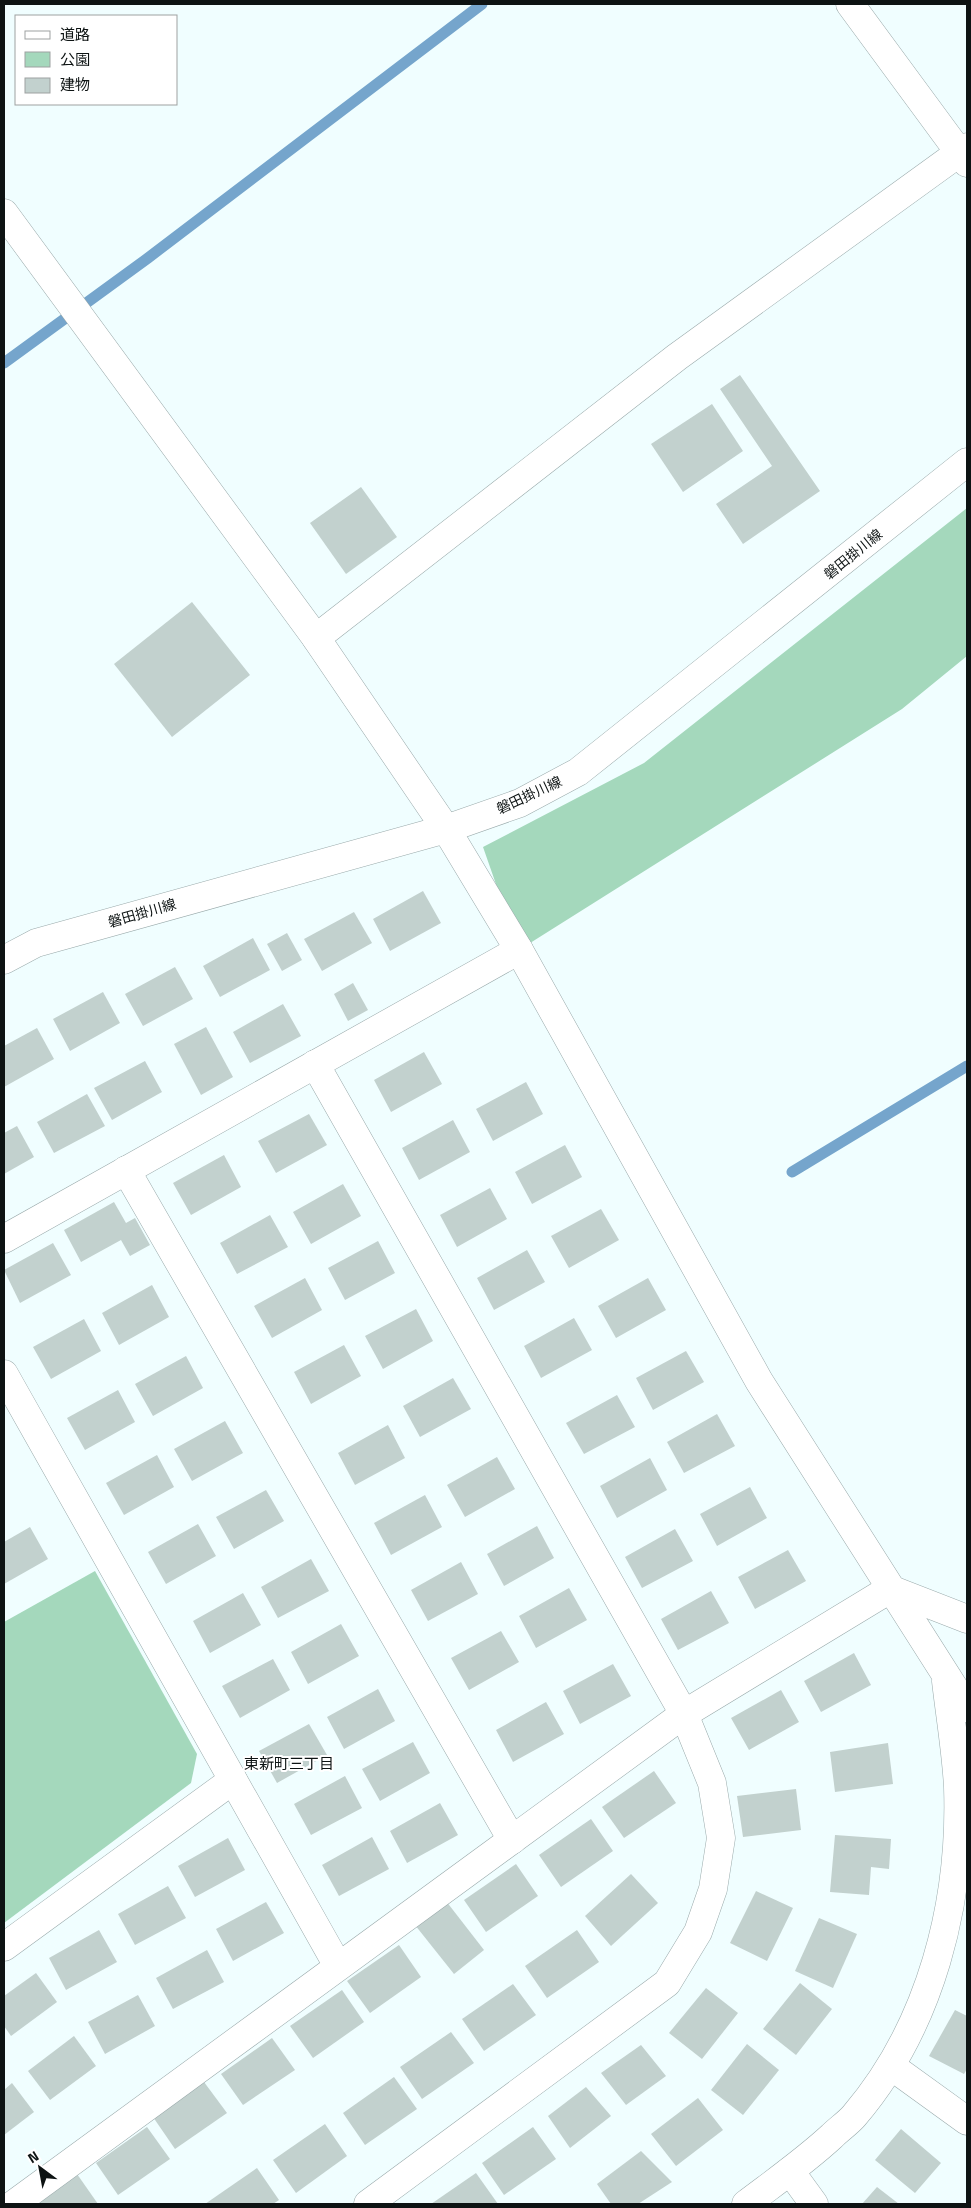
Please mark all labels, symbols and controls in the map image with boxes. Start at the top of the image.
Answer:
legend [15,15,178,105]
text: 道路 [60,23,90,46]
text: 公園 [60,48,90,71]
text: 建物 [60,73,90,96]
street label: 磐田掛川線 [819,523,886,584]
street label: 磐田掛川線 [493,770,565,819]
street label: 磐田掛川線 [105,893,178,932]
district label: 東新町三丁目 [244,1752,334,1775]
north arrow [15,2143,65,2193]
text: N [23,2145,43,2168]

